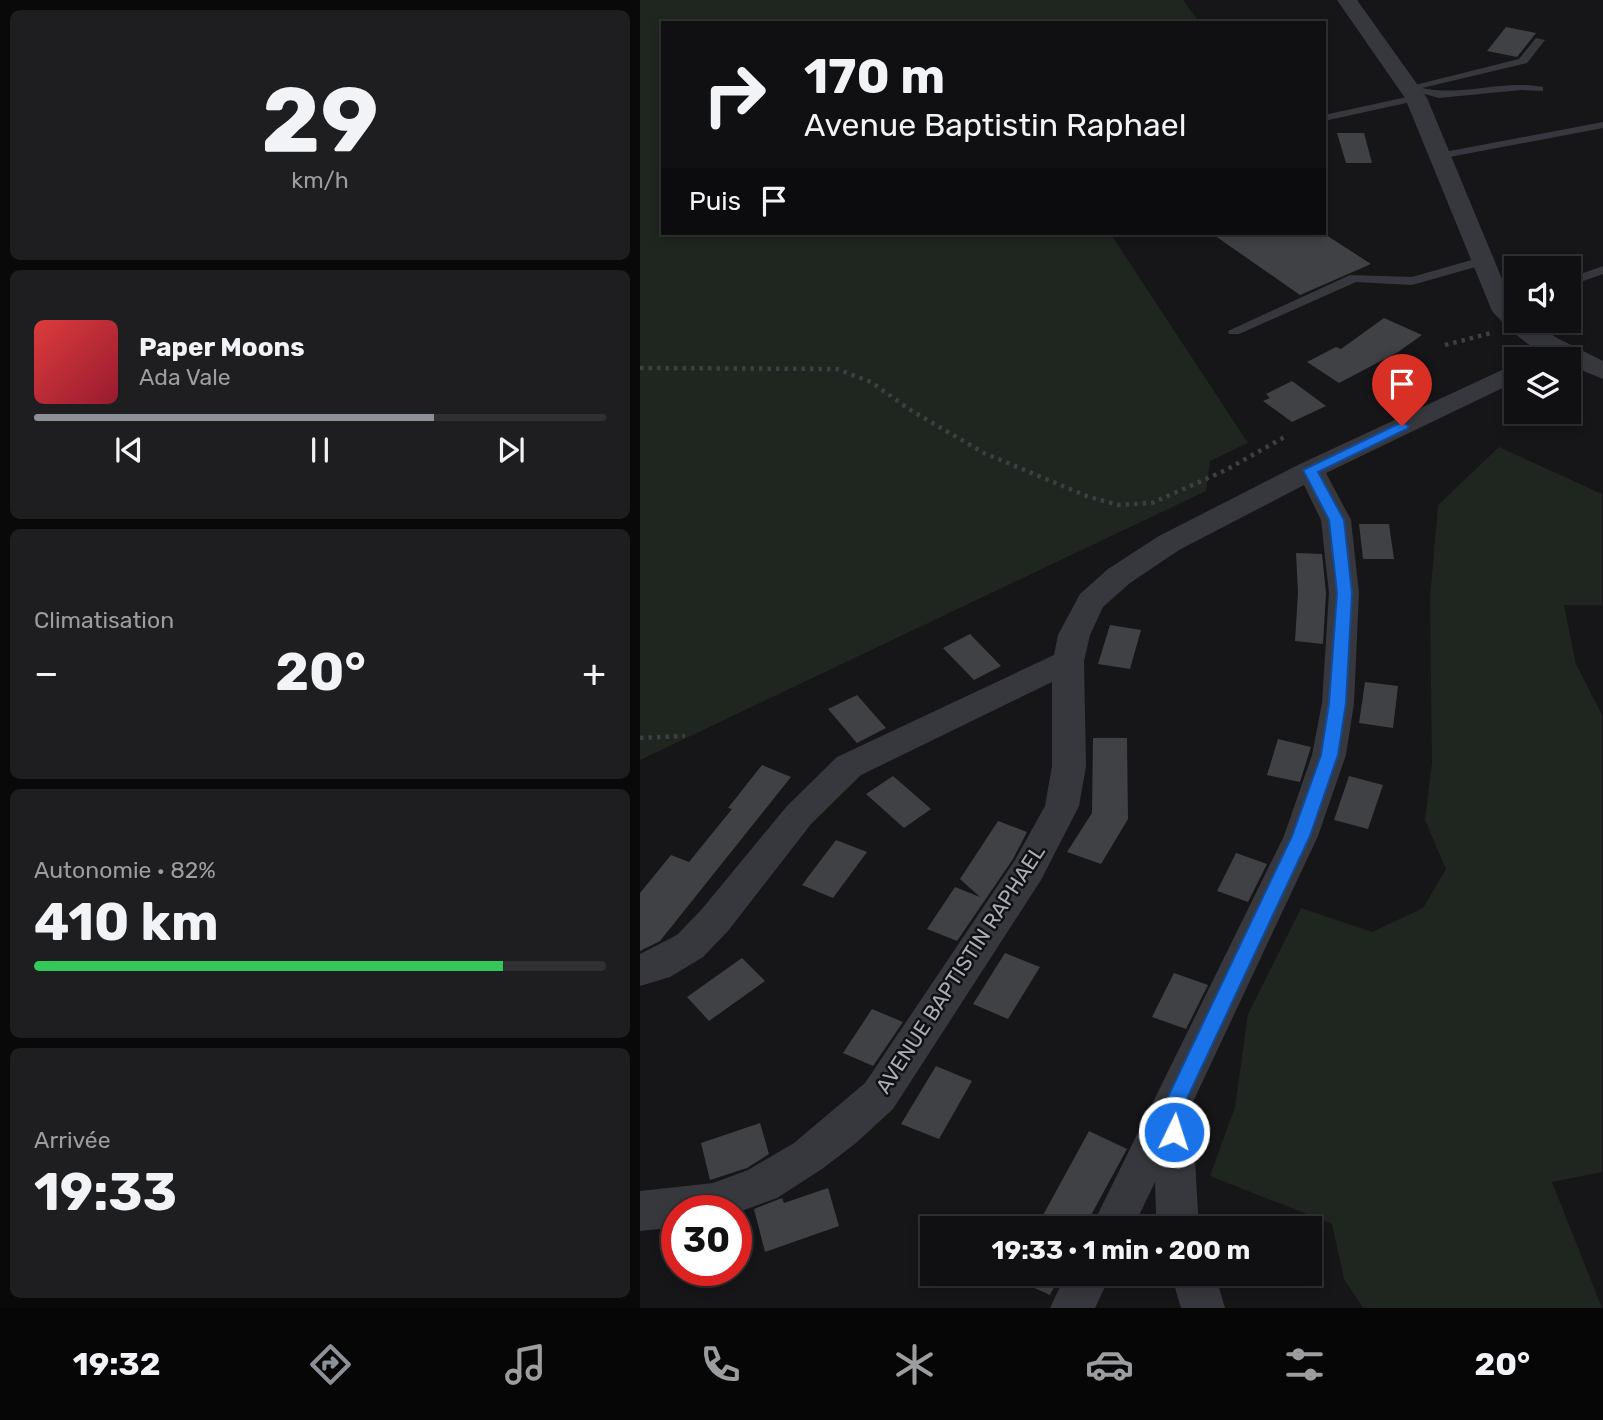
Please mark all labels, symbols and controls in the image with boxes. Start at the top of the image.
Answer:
text: 170 m [804,47,945,105]
icon: right [689,49,780,140]
text: 29 [261,66,379,174]
text: Avenue Baptistin Raphael [804,106,1186,144]
text: km/h [291,166,349,194]
icon: arrive [755,182,793,220]
text: Puis [689,186,741,217]
map controls [1504,256,1581,424]
button: sound [1504,256,1581,333]
text: Paper Moons [139,332,305,363]
button: layers [1504,347,1581,424]
pin [1372,354,1432,426]
text: Ada Vale [139,363,231,391]
icon: arrive [1383,365,1421,403]
icon: previous [110,431,148,469]
icon: pause [301,431,339,469]
icon: next [492,431,530,469]
text: Climatisation [34,606,174,634]
text: 20° [275,641,366,703]
text: − [34,650,59,696]
text: + [582,650,606,696]
street label: AVENUE BAPTISTIN RAPHAEL [870,840,1050,1098]
text: Autonomie · 82% [34,856,216,884]
text: 410 km [34,891,219,953]
position arrow [1137,1095,1211,1169]
text: Arrivée [34,1126,111,1154]
text: 19:33 [34,1161,177,1223]
speed limit sign: 30 [661,1195,752,1286]
text: 19:33 · 1 min · 200 m [992,1235,1250,1266]
icon: directions [306,1340,355,1389]
icon: music [501,1340,550,1389]
icon: phone [696,1340,745,1389]
icon: climate [890,1340,939,1389]
icon: car [1085,1340,1134,1389]
icon: filters [1280,1340,1329,1389]
text: 19:32 [73,1345,161,1383]
text: 20° [1474,1345,1530,1383]

